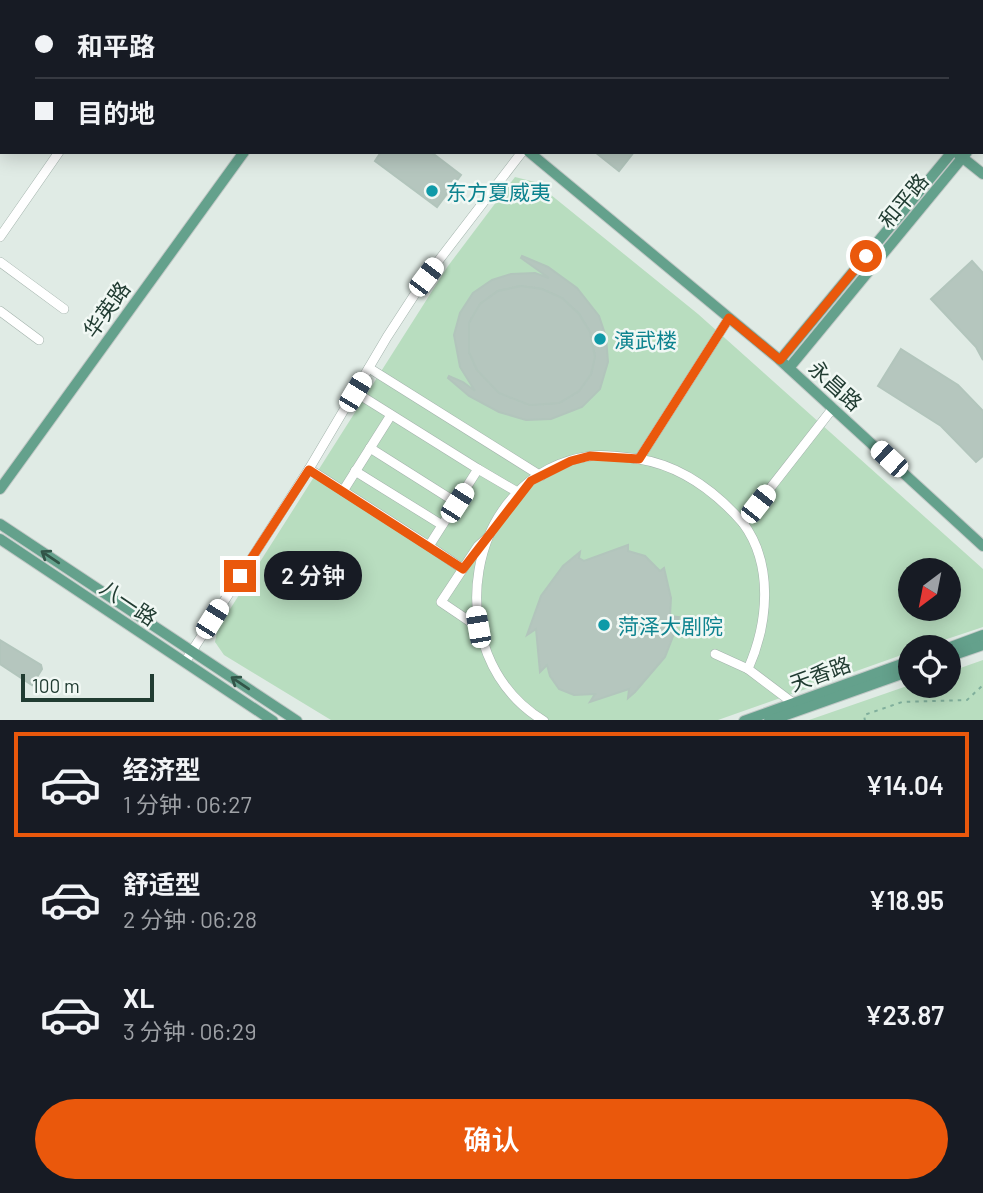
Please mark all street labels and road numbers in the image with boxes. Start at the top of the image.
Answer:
street label: 和平路 [873,168,933,232]
street label: 华英路 [77,276,135,342]
street label: 永昌路 [804,355,868,415]
street label: 八一路 [96,574,162,630]
street label: 天香路 [786,650,854,696]

